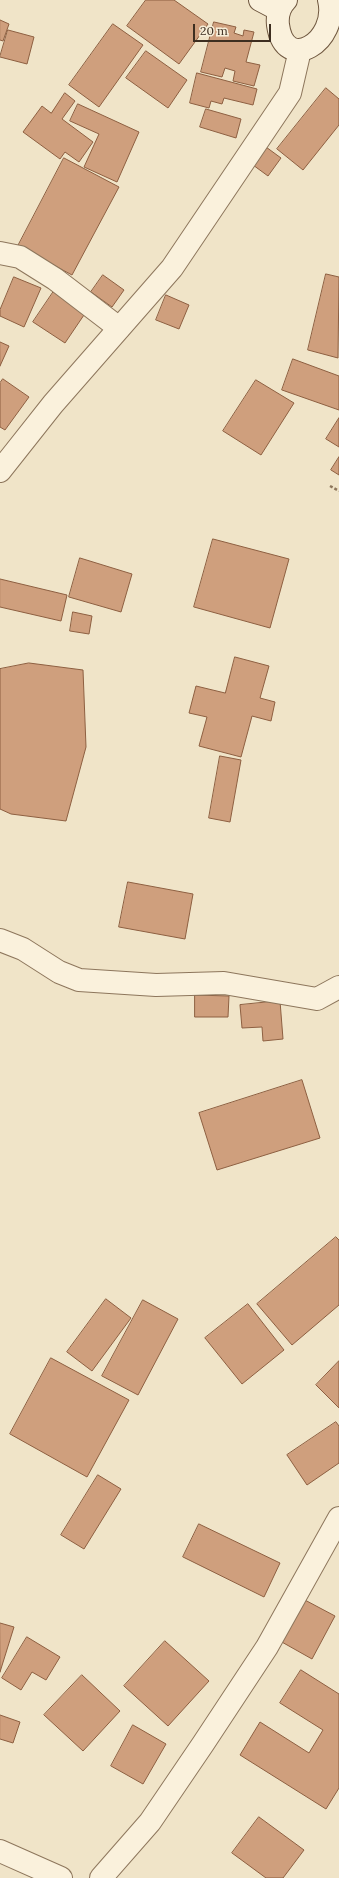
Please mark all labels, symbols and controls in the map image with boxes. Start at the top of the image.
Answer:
scale bar [195,16,273,42]
text: 20 m [200,23,228,38]

